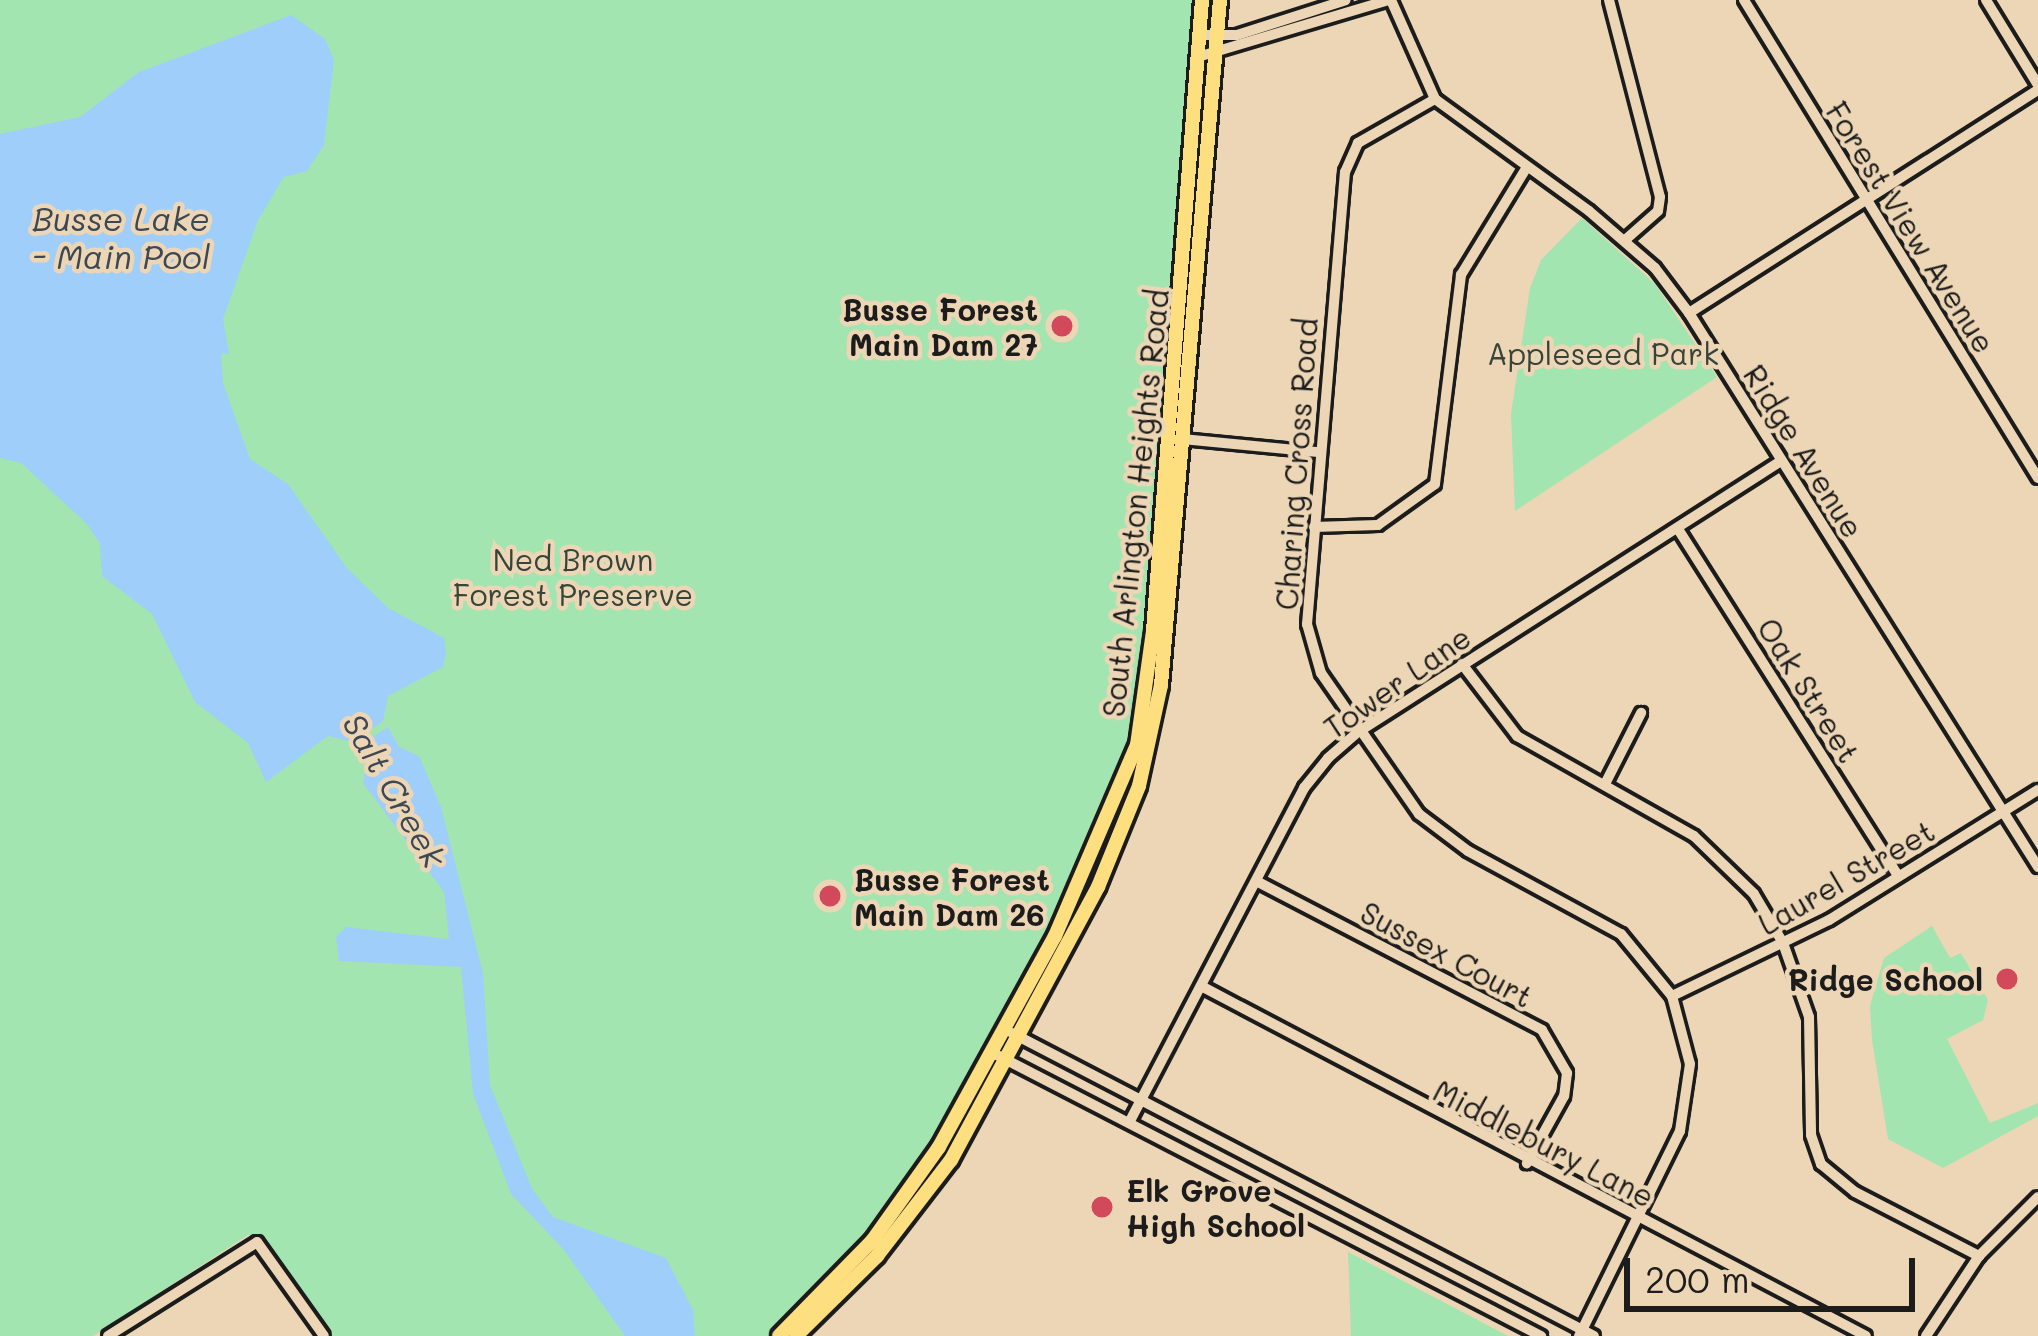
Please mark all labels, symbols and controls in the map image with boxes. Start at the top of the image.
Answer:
street label: Forest View Avenue [1819,95,2003,359]
water label: Busse Lake - Main Pool [32,198,210,276]
street label: South Arlington Heights Road [1095,287,1175,719]
place label: Busse Forest Main Dam 27 [842,291,1038,362]
marker: Busse Forest Main Dam 27 [1049,313,1075,339]
street label: Charing Cross Road [1268,317,1324,611]
park label: Appleseed Park [1487,335,1719,371]
street label: Ridge Avenue [1737,358,1871,544]
park label: Ned Brown Forest Preserve [453,541,693,612]
street label: Oak Street [1750,611,1868,769]
street label: Tower Lane [1317,618,1477,746]
water label: Salt Creek [335,706,455,874]
street label: Laurel Street [1752,812,1940,942]
place label: Busse Forest Main Dam 26 [854,861,1050,932]
marker: Busse Forest Main Dam 26 [817,883,843,909]
street label: Sussex Court [1355,894,1539,1014]
place label: Ridge School [1788,961,1983,997]
marker: Ridge School [1994,966,2020,992]
street label: Middlebury Lane [1428,1072,1660,1214]
place label: Elk Grove High School [1126,1172,1305,1242]
marker: Elk Grove High School [1089,1194,1115,1220]
scale bar [1630,1234,1921,1308]
text: 200 m [1645,1255,1750,1302]

